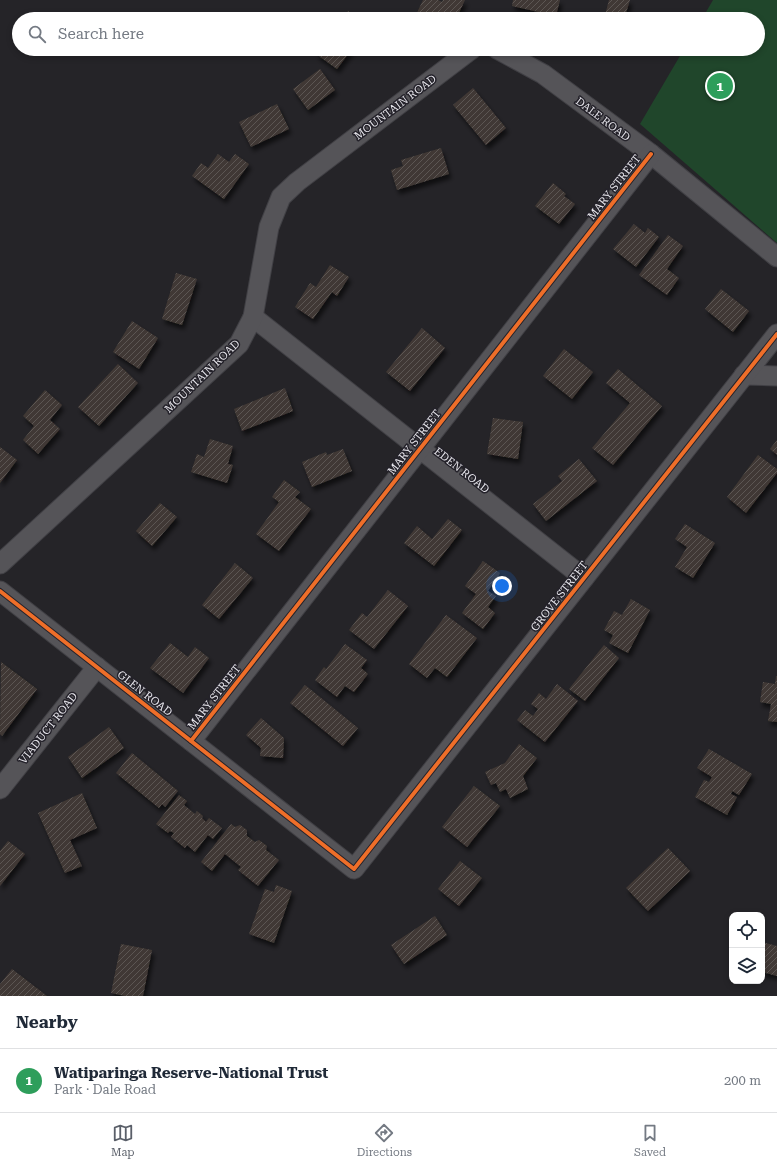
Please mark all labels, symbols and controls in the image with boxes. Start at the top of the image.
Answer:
search box [12,12,765,56]
icon: search [26,23,48,45]
text: Search here [58,25,144,43]
pin: 1 [707,71,733,101]
street label: MOUNTAIN ROAD [352,72,439,143]
street label: DALE ROAD [573,95,633,144]
street label: MARY STREET [585,152,644,222]
street label: MOUNTAIN ROAD [162,337,243,416]
street label: MARY STREET [385,407,444,477]
street label: EDEN ROAD [431,445,492,496]
street label: GROVE STREET [528,559,591,634]
your location [492,576,512,596]
street label: MARY STREET [185,662,244,732]
street label: GLEN ROAD [115,668,175,719]
street label: VIADUCT ROAD [16,690,80,767]
map controls [729,912,765,984]
button: locate [729,912,765,948]
button: layers [729,948,765,984]
text: Nearby [16,1012,78,1032]
text: Watiparinga Reserve-National Trust [54,1064,328,1082]
text: 1 [25,1073,33,1088]
text: 200 m [724,1073,761,1088]
text: Park · Dale Road [54,1082,156,1097]
tab: Map [111,1122,135,1159]
tab: Directions [357,1122,412,1159]
tab: Saved [634,1122,666,1159]

